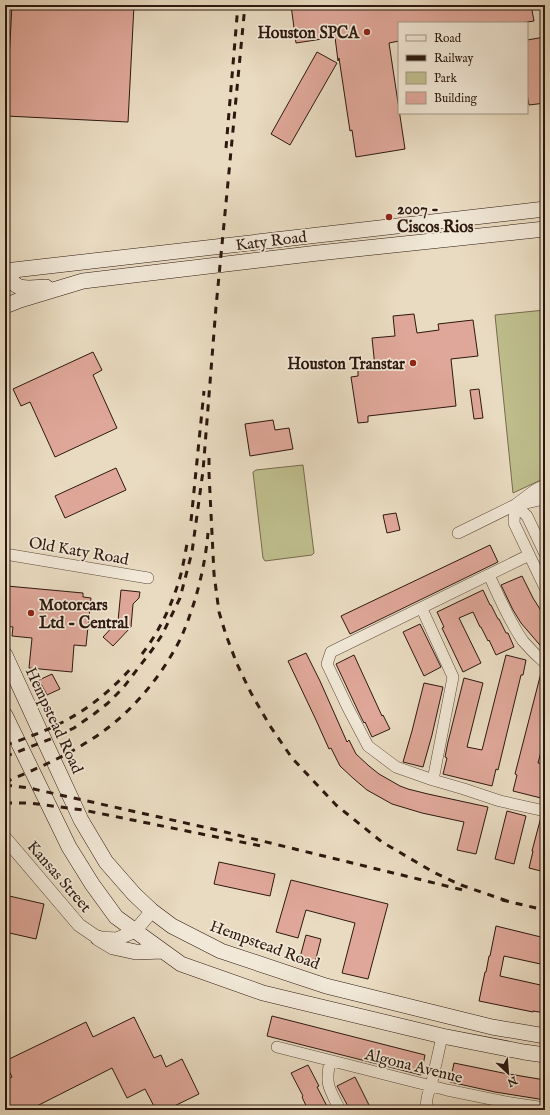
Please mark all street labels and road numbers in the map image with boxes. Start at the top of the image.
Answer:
street label: Katy Road [235,228,308,256]
street label: Old Katy Road [27,533,131,571]
street label: Hempstead Road [20,664,87,778]
street label: Kansas Street [22,837,95,918]
street label: Hempstead Road [207,917,322,975]
street label: Algona Avenue [362,1045,465,1089]

